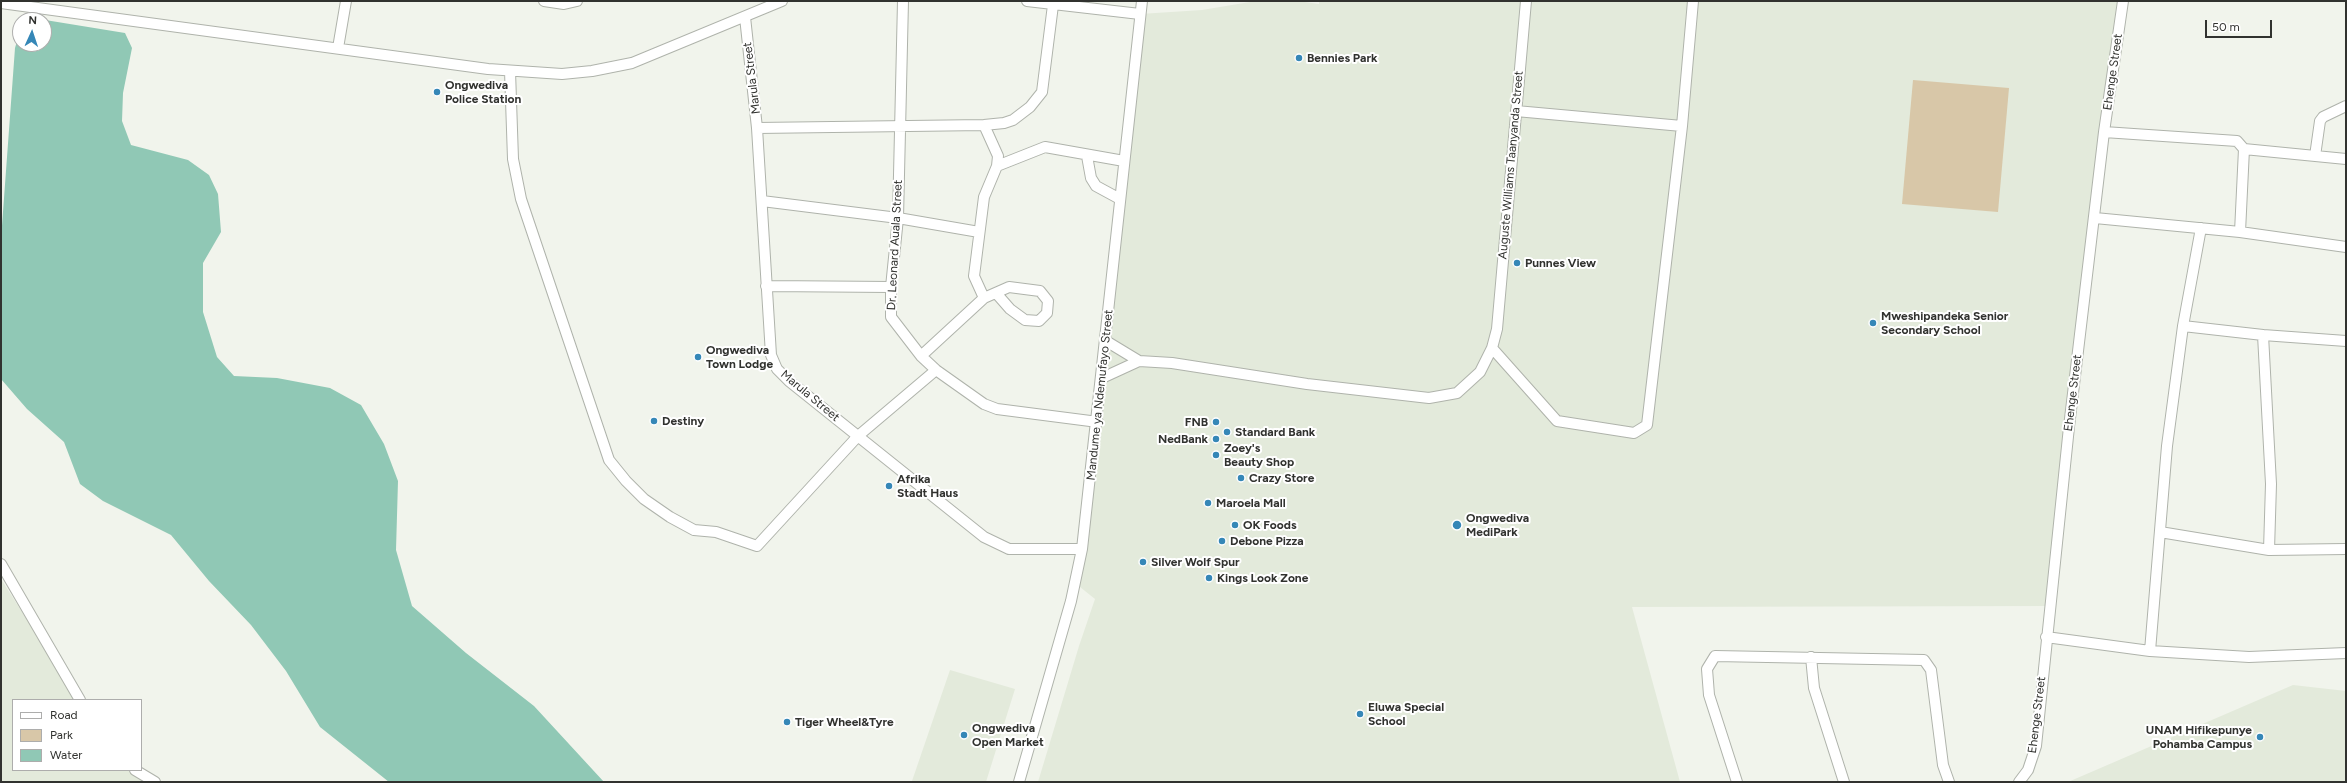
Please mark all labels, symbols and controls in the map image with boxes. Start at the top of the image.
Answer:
north arrow [12,12,52,52]
scale bar [2207,12,2274,38]
text: N [28,14,37,27]
text: 50 m [2212,20,2240,34]
street label: Ehenge Street [2100,33,2126,111]
street label: Marula Street [740,41,764,115]
place label: Bennies Park [1307,51,1377,65]
marker: Bennies Park [1294,53,1304,63]
street label: Auguste Williams Taanyanda Street [1496,70,1526,260]
place label: Ongwediva Police Station [445,78,521,106]
marker: Ongwediva Police Station [432,87,442,97]
street label: Dr. Leonard Auala Street [884,179,906,311]
place label: Punnes View [1525,256,1596,270]
marker: Punnes View [1512,258,1522,268]
street label: Mandume ya Ndemufayo Street [1084,309,1116,481]
place label: Mweshipandeka Senior Secondary School [1881,309,2008,337]
marker: Mweshipandeka Senior Secondary School [1868,318,1878,328]
place label: Ongwediva Town Lodge [706,343,773,371]
marker: Ongwediva Town Lodge [693,352,703,362]
street label: Ehenge Street [2061,354,2085,432]
street label: Marula Street [778,367,842,425]
place label: Destiny [662,414,704,428]
place label: FNB [1185,415,1208,429]
marker: Destiny [649,416,659,426]
marker: FNB [1211,417,1221,427]
place label: Standard Bank [1235,425,1315,439]
marker: Standard Bank [1222,427,1232,437]
place label: NedBank [1158,432,1208,446]
marker: NedBank [1211,434,1221,444]
place label: Zoey's Beauty Shop [1224,441,1294,469]
marker: Zoey's Beauty Shop [1211,450,1221,460]
place label: Crazy Store [1249,471,1314,485]
place label: Afrika Stadt Haus [897,472,958,500]
marker: Crazy Store [1236,473,1246,483]
marker: Afrika Stadt Haus [884,481,894,491]
place label: Maroela Mall [1216,496,1286,510]
marker: Maroela Mall [1203,498,1213,508]
place label: Ongwediva MediPark [1466,511,1529,539]
place label: OK Foods [1243,518,1297,532]
marker: Ongwediva MediPark [1451,519,1463,531]
marker: OK Foods [1230,520,1240,530]
place label: Debone Pizza [1230,534,1304,548]
marker: Debone Pizza [1217,536,1227,546]
place label: Silver Wolf Spur [1151,555,1240,569]
marker: Silver Wolf Spur [1138,557,1148,567]
place label: Kings Look Zone [1217,571,1308,585]
marker: Kings Look Zone [1204,573,1214,583]
street label: Ehenge Street [2025,676,2049,754]
legend [12,699,142,771]
place label: Eluwa Special School [1368,700,1444,728]
text: Road [50,708,78,722]
marker: Eluwa Special School [1355,709,1365,719]
place label: Tiger Wheel&Tyre [795,715,894,729]
marker: Tiger Wheel&Tyre [782,717,792,727]
place label: Ongwediva Open Market [972,721,1044,749]
place label: UNAM Hifikepunye Pohamba Campus [2146,723,2252,751]
text: Park [50,728,73,742]
marker: Ongwediva Open Market [959,730,969,740]
marker: UNAM Hifikepunye Pohamba Campus [2255,732,2265,742]
text: Water [50,748,82,762]

